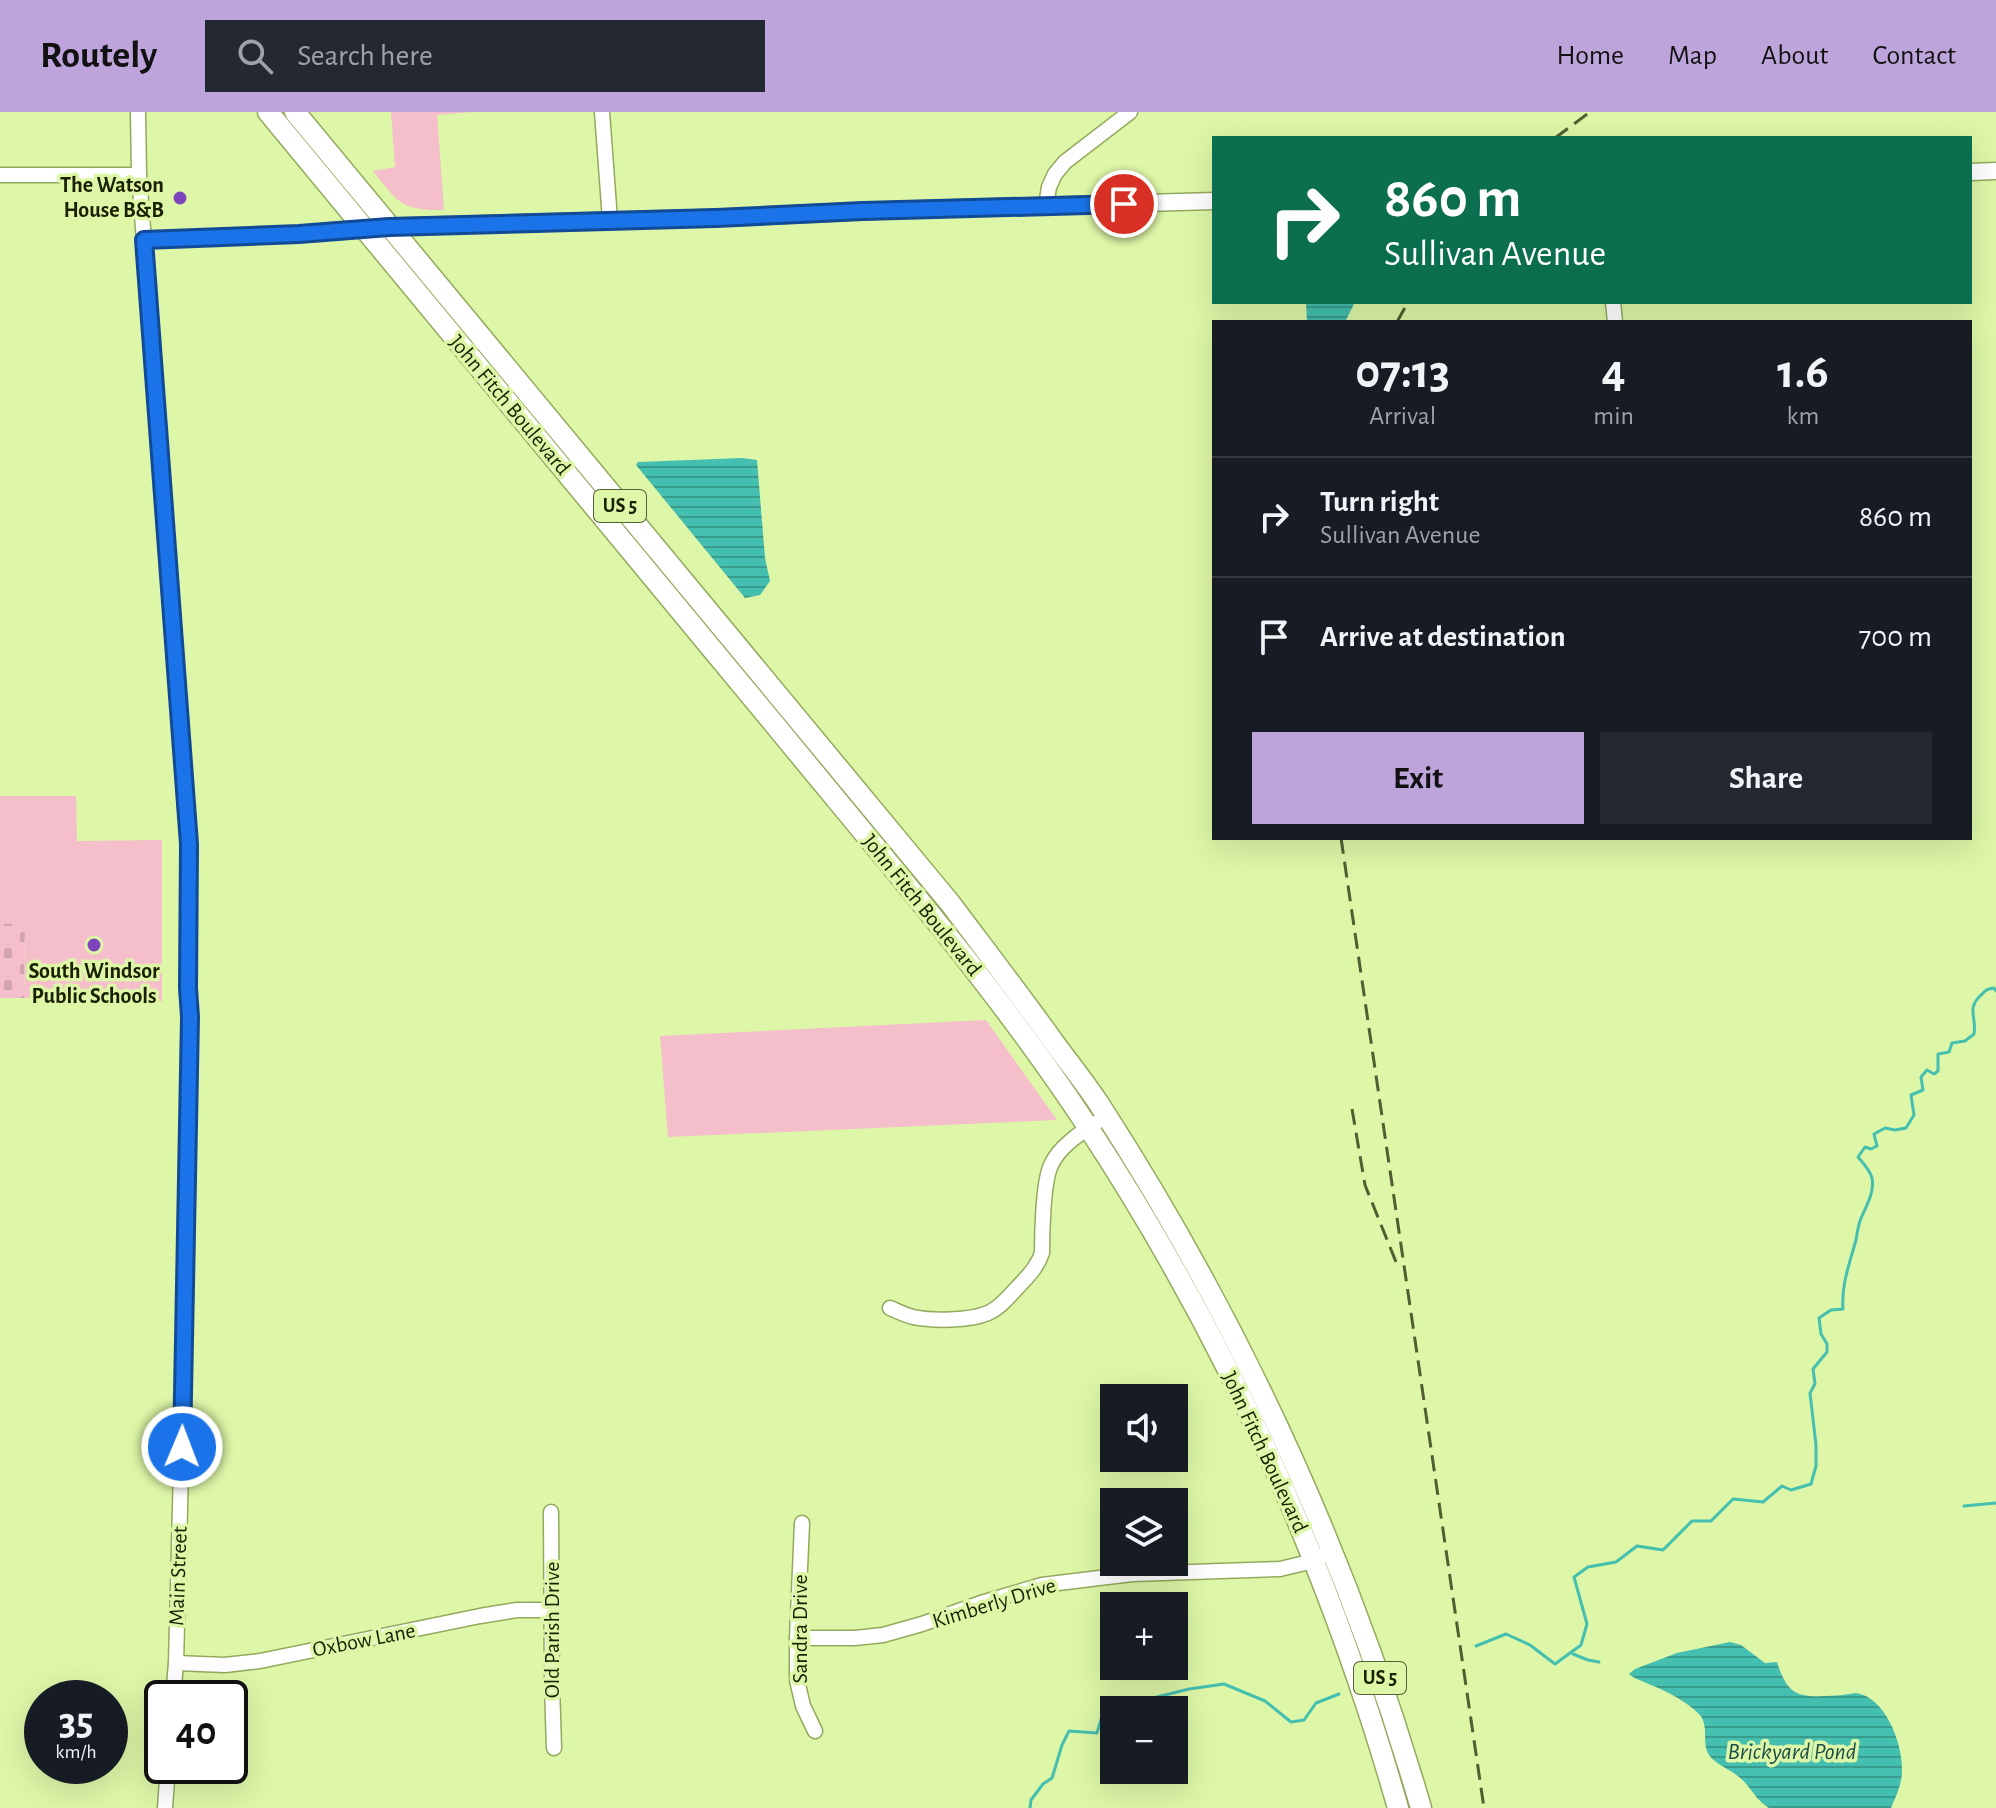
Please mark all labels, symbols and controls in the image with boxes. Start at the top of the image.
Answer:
search box [205,20,765,92]
icon: search [233,34,277,78]
text: Routely [40,37,157,75]
text: Search here [297,41,433,71]
text: Home [1557,42,1624,70]
text: Map [1668,42,1717,70]
text: About [1761,42,1829,70]
text: Contact [1873,42,1956,70]
icon: right [1252,168,1356,272]
pin [1090,170,1158,238]
text: 860 m [1384,171,1521,227]
place label: The Watson House B&B [60,174,164,221]
icon: arrive [1102,182,1146,226]
marker: The Watson House B&B [171,189,189,207]
text: Sullivan Avenue [1384,236,1606,272]
street label: John Fitch Boulevard [445,331,575,479]
text: 07:13 [1355,349,1450,397]
text: 4 [1602,349,1626,397]
text: 1.6 [1777,349,1829,397]
text: Arrival [1369,403,1436,429]
text: min [1593,403,1634,429]
text: km [1787,403,1819,429]
text: Turn right [1320,487,1439,517]
road number: US 5 [594,490,646,522]
icon: right [1252,495,1296,539]
text: 860 m [1859,502,1932,532]
text: Sullivan Avenue [1320,522,1480,548]
icon: arrive [1252,615,1296,659]
text: Arrive at destination [1320,622,1566,652]
text: 700 m [1859,622,1932,652]
button: Exit [1252,732,1584,824]
button: Share [1600,732,1932,824]
street label: John Fitch Boulevard [858,830,986,980]
marker: South Windsor Public Schools [85,936,103,954]
place label: South Windsor Public Schools [28,960,160,1007]
street label: John Fitch Boulevard [1218,1368,1312,1536]
map controls [1100,1384,1188,1784]
button: sound [1100,1384,1188,1472]
position arrow [140,1405,224,1489]
button: layers [1100,1488,1188,1576]
street label: Main Street [165,1526,191,1626]
street label: Old Parish Drive [541,1562,563,1698]
street label: Sandra Drive [789,1574,811,1684]
street label: Kimberly Drive [930,1574,1058,1632]
button: + [1100,1592,1188,1680]
street label: Oxbow Lane [311,1619,417,1661]
road number: US 5 [1354,1662,1406,1694]
speed limit sign: 40 [144,1680,248,1784]
button: − [1100,1696,1188,1784]
text: 35 [59,1702,93,1742]
water label: Brickyard Pond [1728,1740,1857,1764]
text: km/h [55,1742,97,1762]

